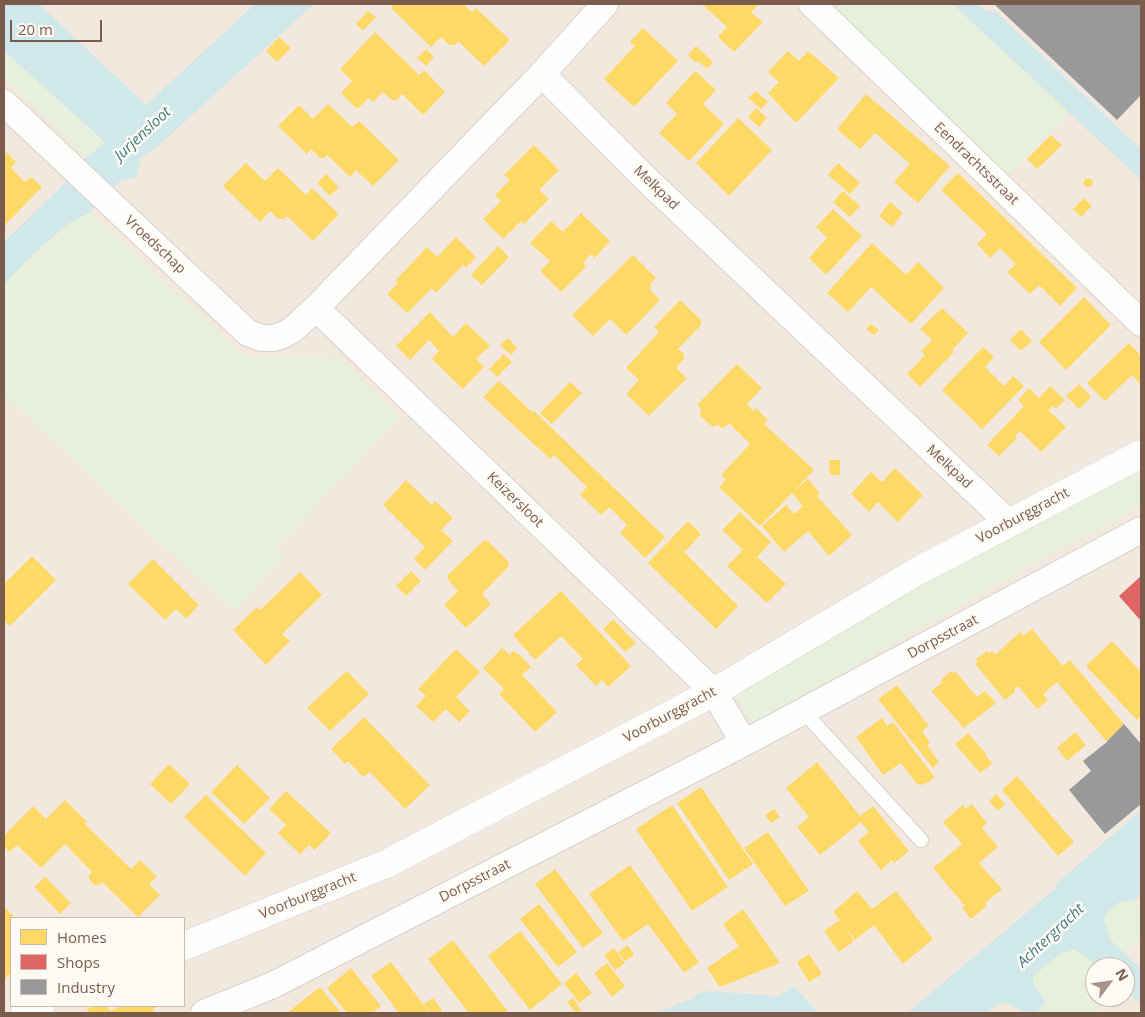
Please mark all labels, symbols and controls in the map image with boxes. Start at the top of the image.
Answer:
scale bar [12,10,105,42]
text: 20 m [18,19,53,39]
water label: Jurjensloot [111,103,175,165]
street label: Eendrachtsstraat [930,119,1022,209]
street label: Melkpad [630,162,682,214]
street label: Vroedschap [121,213,189,277]
street label: Melkpad [923,442,975,492]
street label: Keizersloot [483,469,547,531]
street label: Voorburggracht [974,484,1072,548]
street label: Dorpsstraat [905,611,981,663]
street label: Voorburggracht [621,683,719,747]
street label: Dorpsstraat [437,856,513,906]
street label: Voorburggracht [257,869,359,923]
water label: Achtergracht [1014,901,1088,971]
legend [10,917,185,1007]
text: Homes [57,927,107,947]
text: Shops [57,952,100,972]
north arrow [1085,957,1135,1007]
text: N [1111,965,1134,984]
text: Industry [57,977,115,997]

